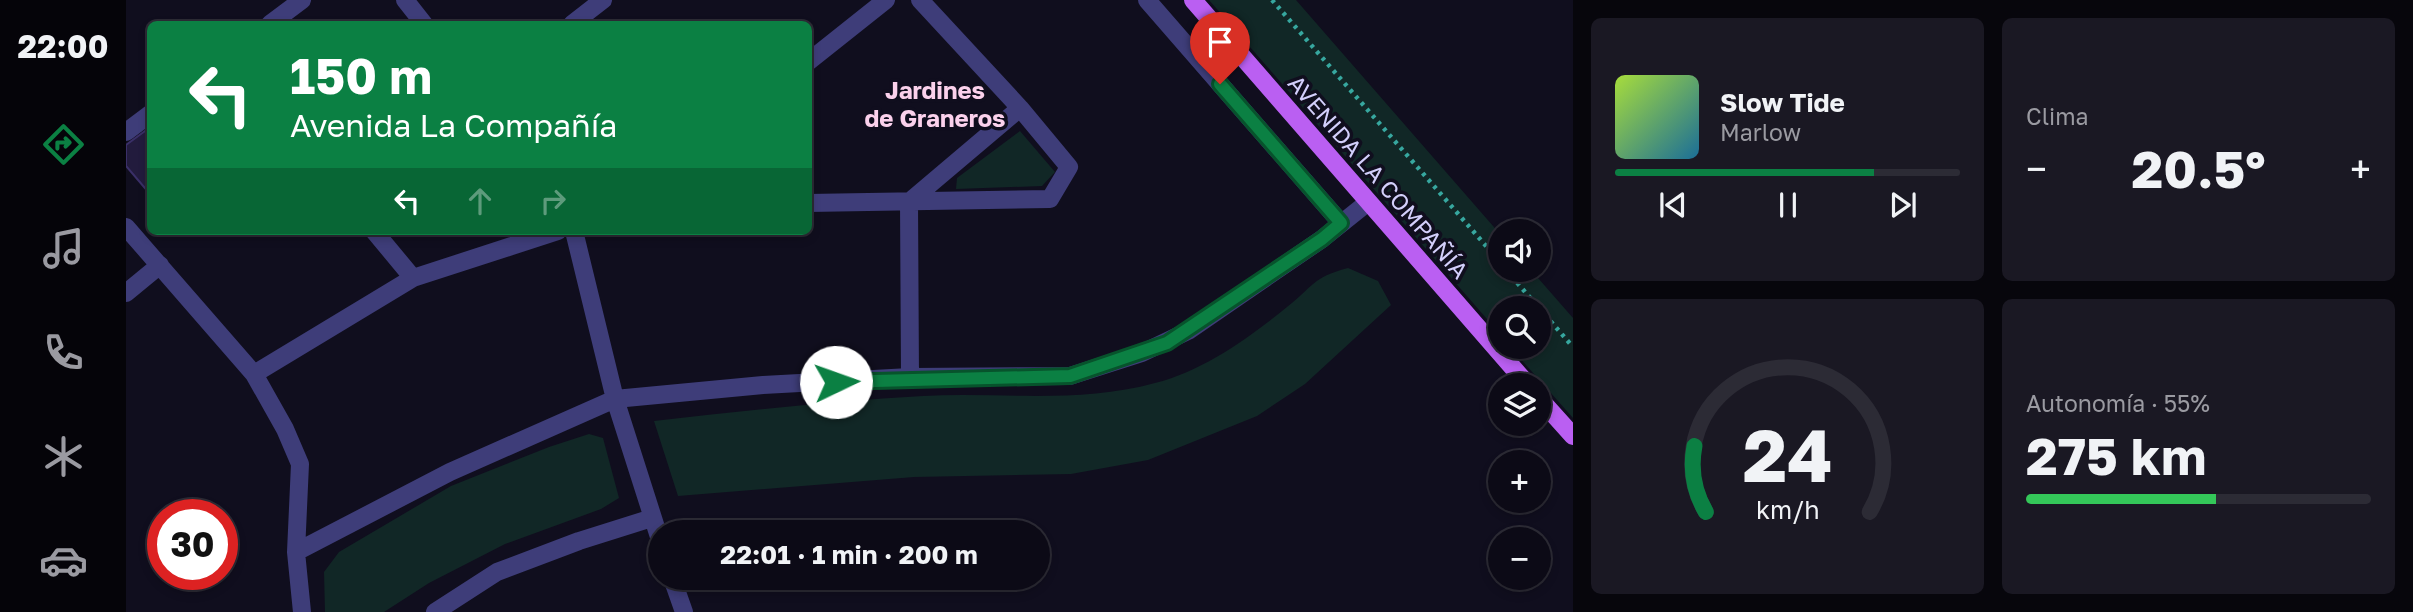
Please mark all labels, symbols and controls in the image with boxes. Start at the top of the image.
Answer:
pin [1190,12.0,1250,84]
icon: arrive [1201,23,1239,61]
text: 22:00 [18,27,108,65]
text: 150 m [290,46,432,105]
icon: left [175,49,266,140]
street label: AVENIDA LA COMPAÑÍA [1283,69,1475,284]
district label: Jardines de Graneros [864,75,1006,132]
text: Slow Tide [1720,87,1845,118]
text: Clima [2026,102,2089,130]
text: Avenida La Compañía [290,106,617,144]
text: Marlow [1720,118,1801,146]
icon: directions [39,120,88,169]
text: 20.5° [2131,137,2266,199]
text: − [2026,146,2047,191]
text: + [2350,146,2371,191]
icon: left [388,182,426,220]
icon: ahead [461,182,499,220]
icon: right [534,182,572,220]
icon: previous [1654,186,1692,224]
icon: pause [1769,186,1807,224]
icon: next [1884,186,1922,224]
map controls [1488,219,1551,590]
button: sound [1488,219,1551,282]
icon: music [39,224,88,273]
button: search [1488,296,1551,359]
icon: phone [39,328,88,377]
position arrow [799,345,873,419]
button: layers [1488,373,1551,436]
text: Autonomía · 55% [2026,389,2210,417]
text: 24 [1743,412,1832,499]
text: 275 km [2026,424,2206,486]
icon: climate [39,432,88,481]
button: + [1488,450,1551,513]
text: km/h [1756,494,1819,525]
speed limit sign: 30 [147,499,238,590]
button: − [1488,527,1551,590]
icon: car [39,536,88,585]
text: 22:01 · 1 min · 200 m [720,539,978,570]

